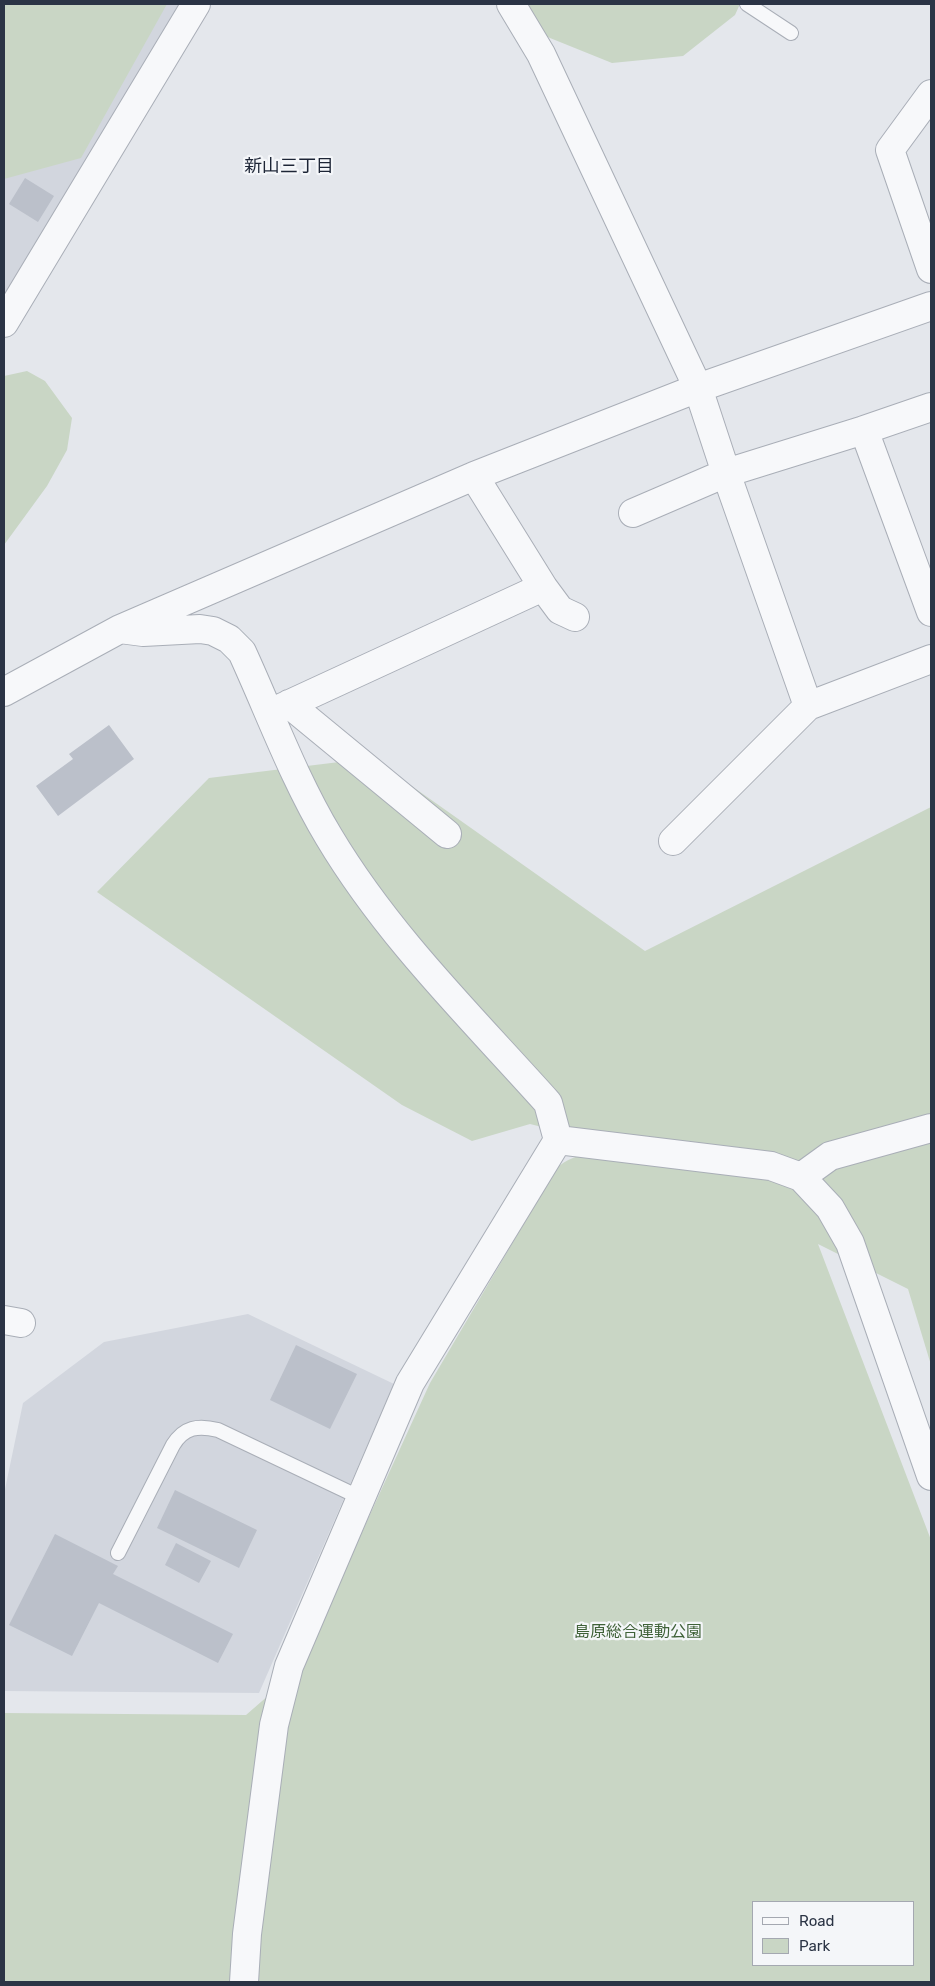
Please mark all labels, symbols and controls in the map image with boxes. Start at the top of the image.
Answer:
district label: 新山三丁目 [244,156,334,178]
park label: 島原総合運動公園 [574,1622,702,1642]
legend [752,1901,915,1966]
text: Road [799,1912,835,1930]
text: Park [799,1937,830,1955]

